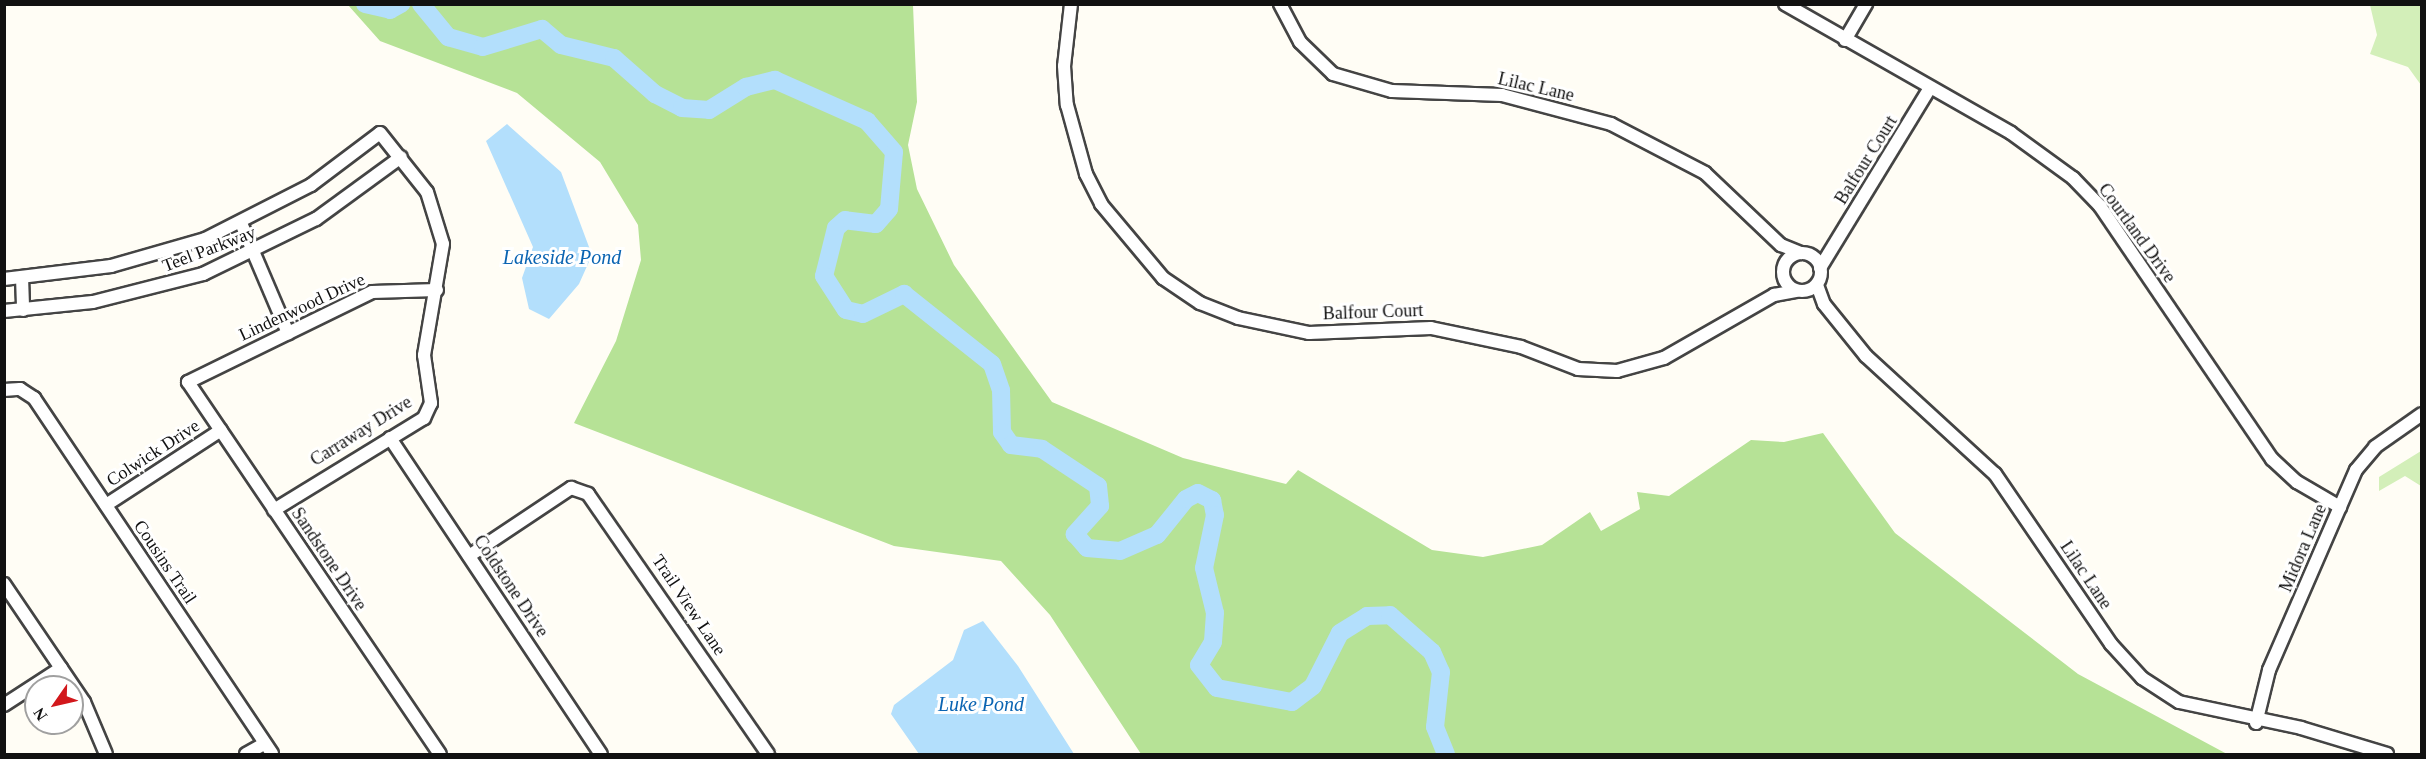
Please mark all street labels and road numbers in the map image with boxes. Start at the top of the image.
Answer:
street label: Lilac Lane [1496,68,1576,106]
street label: Balfour Court [1830,112,1902,208]
street label: Courtland Drive [2094,179,2180,287]
street label: Teel Parkway [159,221,259,277]
street label: Lindenwood Drive [236,268,368,346]
street label: Balfour Court [1322,299,1424,325]
street label: Carraway Drive [306,391,416,471]
street label: Colwick Drive [102,415,204,491]
street label: Midora Lane [2275,501,2331,595]
street label: Sandstone Drive [287,503,371,615]
street label: Cousins Trail [129,516,201,608]
street label: Coldstone Drive [469,531,553,641]
street label: Lilac Lane [2055,537,2117,613]
street label: Trail View Lane [647,550,731,660]

